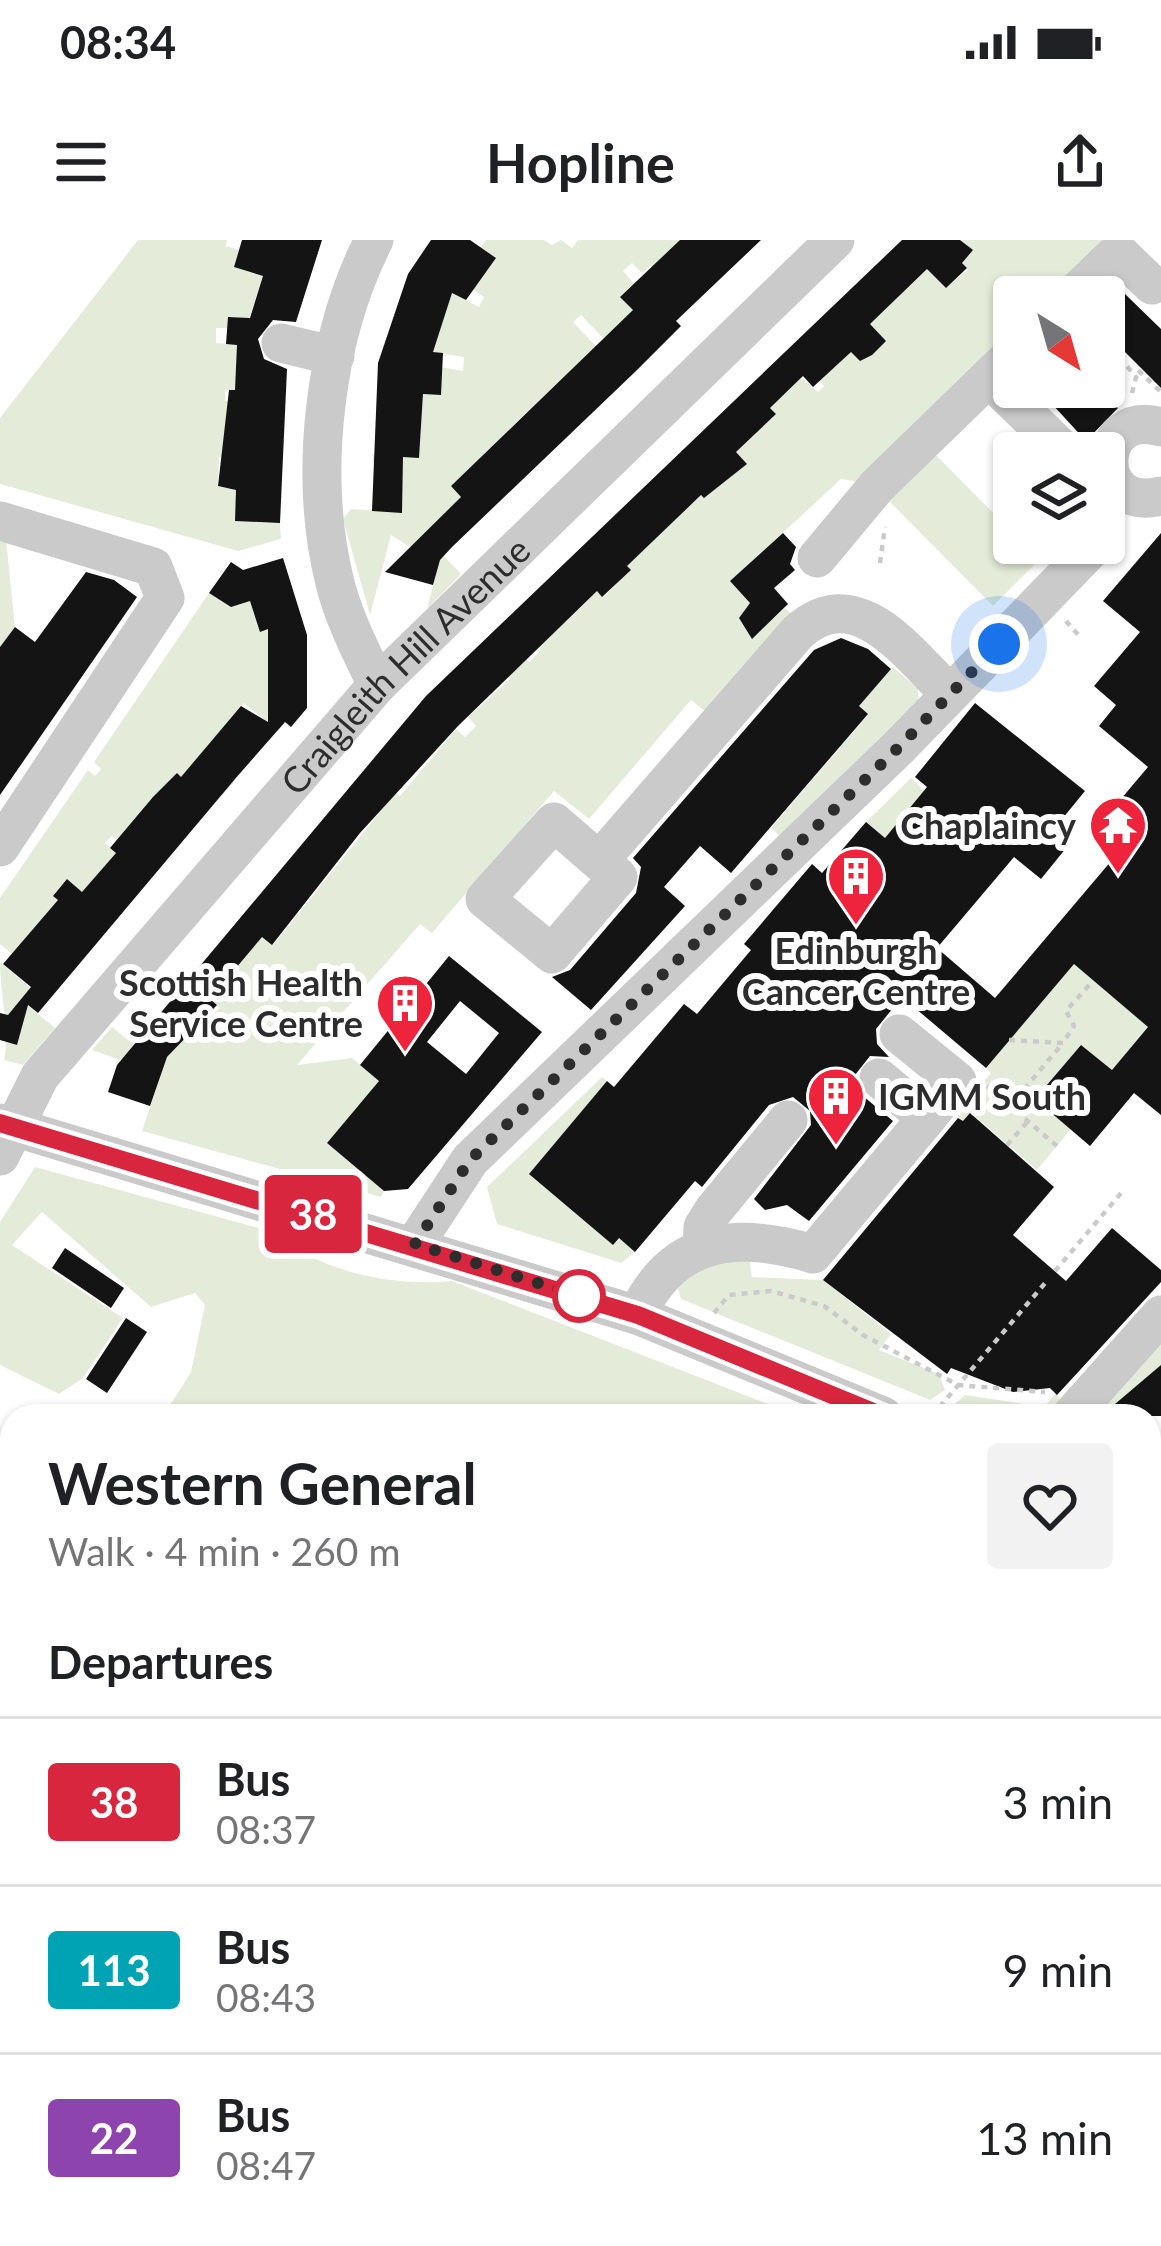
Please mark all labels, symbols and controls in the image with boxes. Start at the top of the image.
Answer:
text: 08:34 [60,15,176,69]
icon: menu [48,129,114,195]
icon: share [1047,129,1113,195]
text: Hopline [486,130,675,195]
north arrow [993,276,1125,408]
map controls [993,276,1125,564]
button: layers [993,432,1125,564]
street label: Craigleith Hill Avenue [271,527,538,803]
your location [969,614,1029,674]
temple icon: Chaplaincy [1087,794,1149,876]
place label: Chaplaincy [900,803,1076,847]
building icon: Edinburgh Cancer Centre [825,845,887,927]
place label: Edinburgh Cancer Centre [742,928,970,1013]
place label: Scottish Health Service Centre [119,960,363,1045]
building icon: Scottish Health Service Centre [374,972,436,1054]
building icon: IGMM South [805,1065,867,1147]
place label: IGMM South [878,1074,1086,1118]
line badge: 38 [259,1175,367,1253]
text: 38 [289,1189,337,1239]
unlabelled marker [554,1271,604,1321]
button: heart [987,1443,1113,1569]
text: Western General [48,1449,477,1517]
text: Walk · 4 min · 260 m [48,1528,401,1574]
text: Departures [48,1635,273,1689]
text: Bus [216,1752,290,1806]
text: 3 min [1002,1775,1113,1829]
text: 38 [90,1777,138,1827]
text: 08:37 [216,1806,316,1852]
text: Bus [216,1920,290,1974]
text: 9 min [1002,1943,1113,1997]
text: 113 [77,1945,151,1995]
text: 08:43 [216,1974,316,2020]
text: Bus [216,2088,290,2142]
text: 13 min [976,2111,1113,2165]
text: 22 [90,2113,138,2163]
text: 08:47 [216,2142,316,2188]

